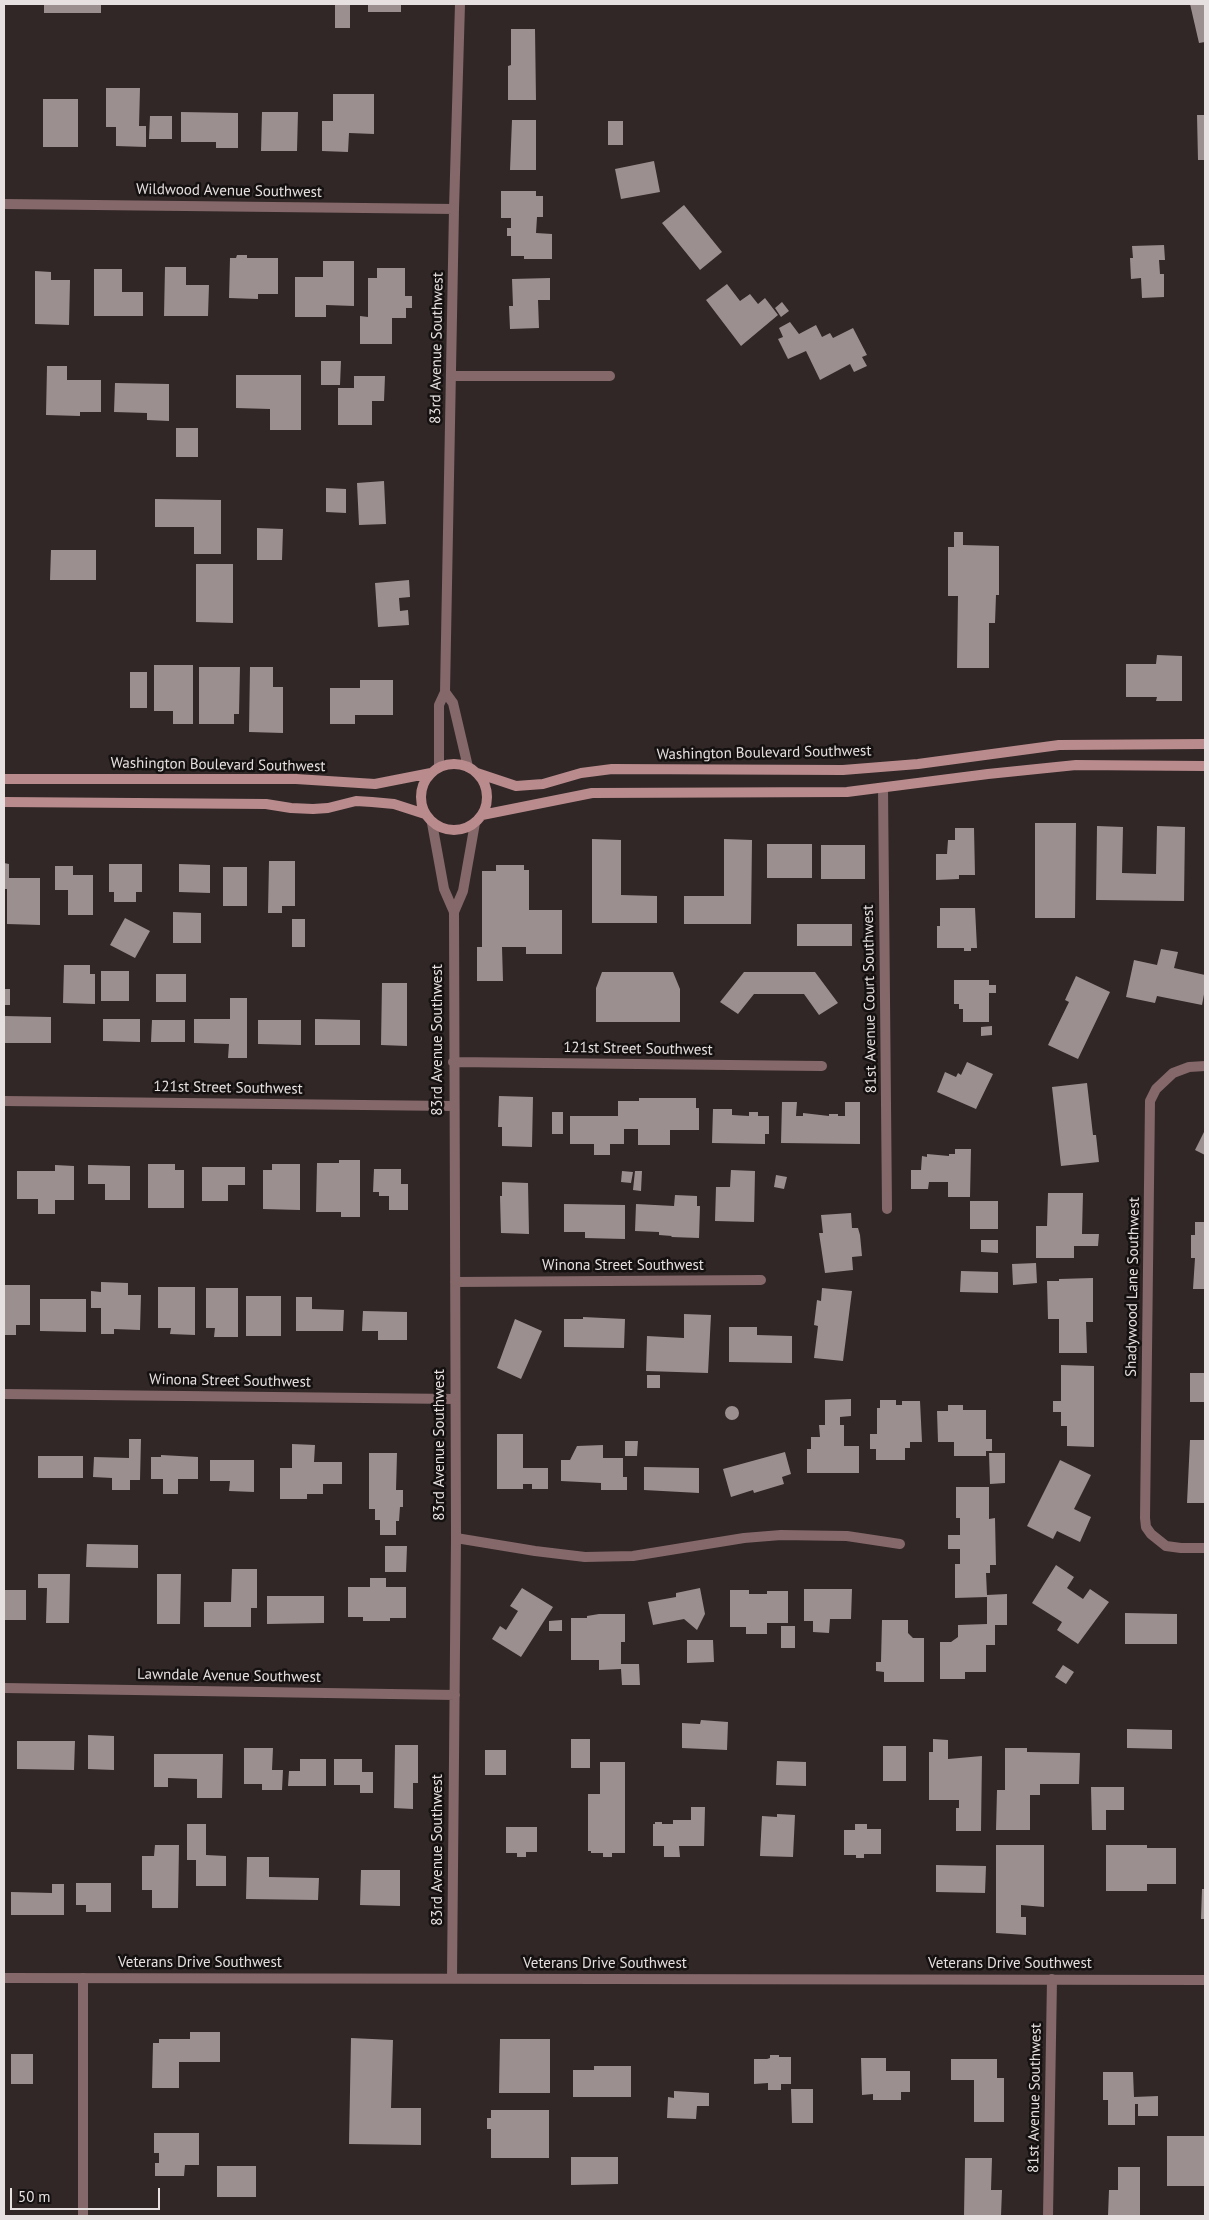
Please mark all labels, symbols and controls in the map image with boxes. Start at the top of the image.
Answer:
street label: Wildwood Avenue Southwest [136,180,322,202]
street label: 83rd Avenue Southwest [427,272,447,424]
street label: Washington Boulevard Southwest [656,742,872,764]
street label: Washington Boulevard Southwest [110,754,326,776]
street label: 81st Avenue Court Southwest [859,905,881,1093]
street label: 83rd Avenue Southwest [429,964,447,1116]
street label: 121st Street Southwest [563,1039,713,1059]
street label: 121st Street Southwest [153,1078,303,1098]
street label: Shadywood Lane Southwest [1122,1197,1144,1377]
street label: Winona Street Southwest [542,1257,704,1275]
street label: 83rd Avenue Southwest [431,1369,449,1521]
street label: Winona Street Southwest [149,1371,311,1391]
street label: Lawndale Avenue Southwest [137,1665,321,1687]
street label: 83rd Avenue Southwest [429,1774,447,1926]
street label: Veterans Drive Southwest [118,1954,282,1972]
street label: Veterans Drive Southwest [523,1955,687,1973]
street label: Veterans Drive Southwest [928,1955,1092,1973]
street label: 81st Avenue Southwest [1025,2023,1045,2173]
scale bar [12,2178,162,2210]
text: 50 m [18,2187,51,2206]

